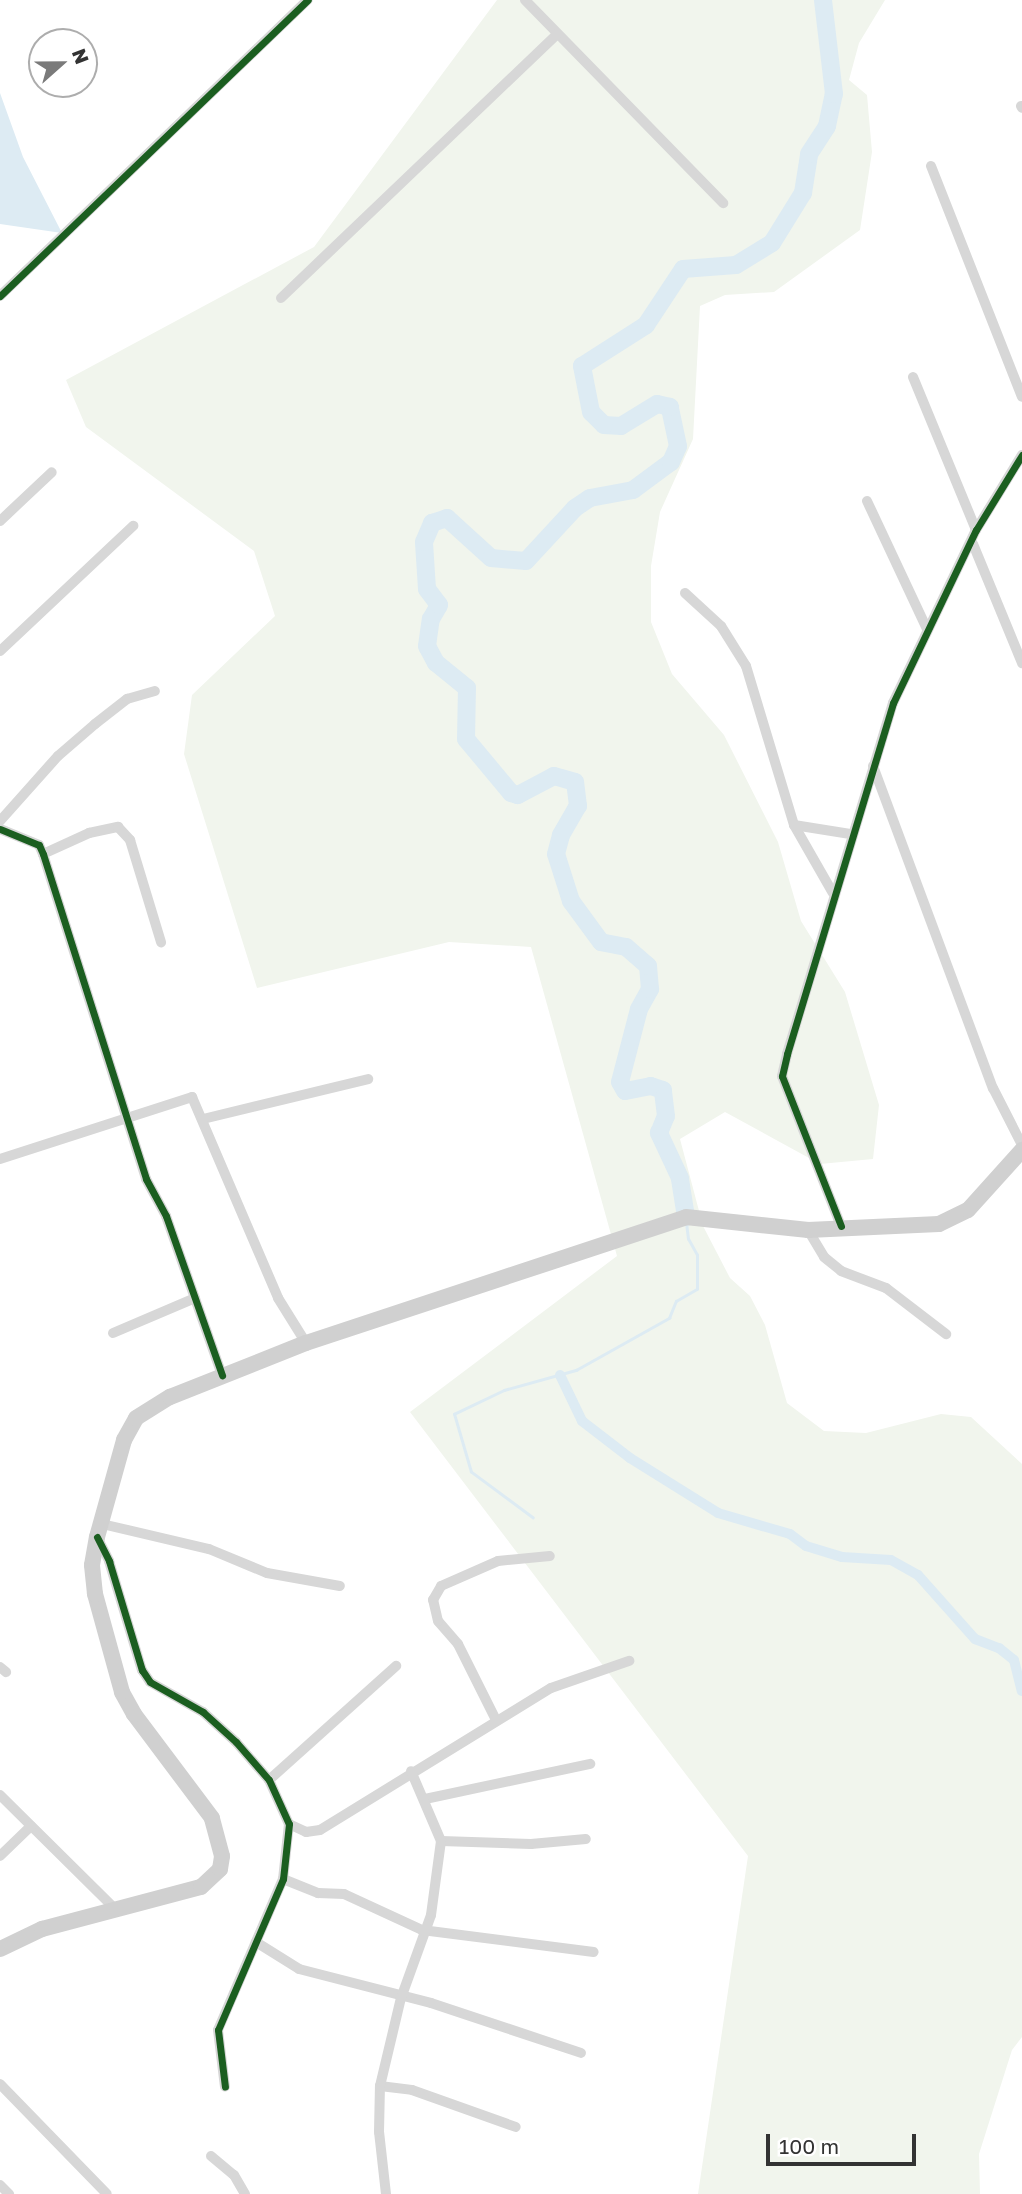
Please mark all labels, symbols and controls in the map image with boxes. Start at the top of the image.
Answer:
north arrow [28,28,98,98]
text: N [68,45,95,67]
scale bar [770,2120,920,2164]
text: 100 m [779,2133,839,2159]

